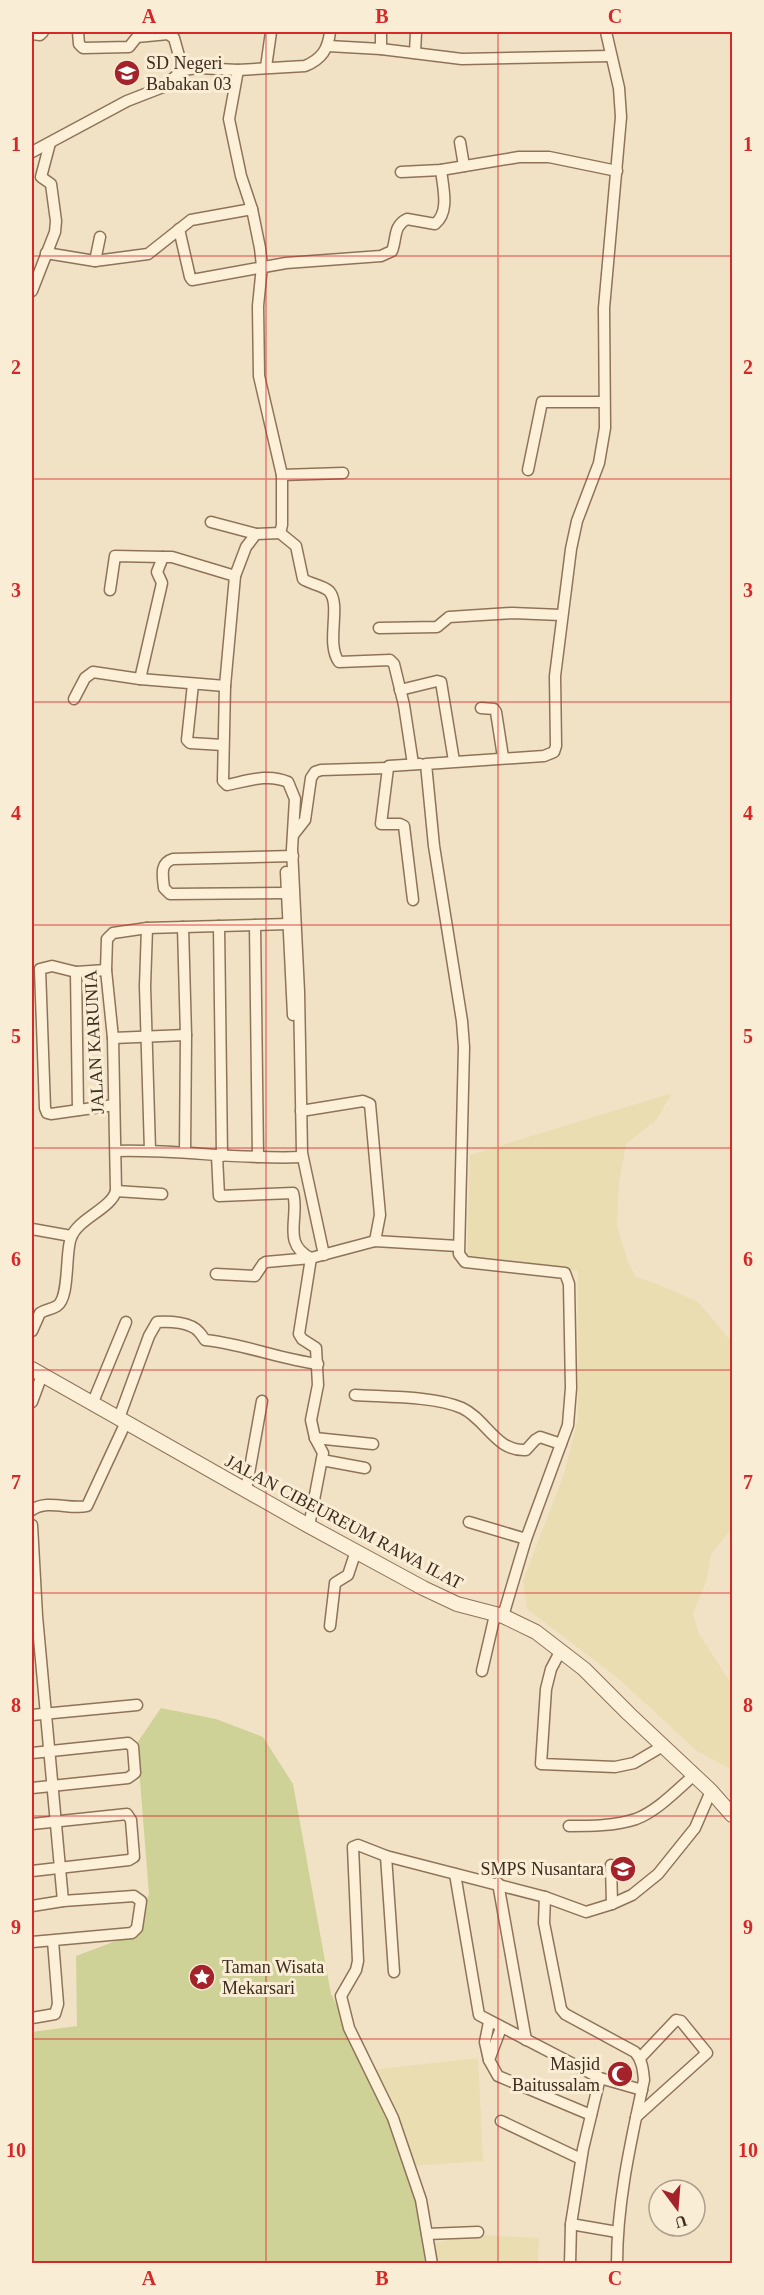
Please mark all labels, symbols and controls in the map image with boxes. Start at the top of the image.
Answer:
text: A [142,5,157,27]
text: B [375,5,389,27]
text: C [608,5,622,27]
place label: SD Negeri Babakan 03 [146,53,231,94]
school or university icon: SD Negeri Babakan 03 [112,58,142,88]
text: 1 [11,133,21,155]
text: 1 [743,133,753,155]
text: 2 [11,356,21,378]
text: 2 [743,356,753,378]
text: 3 [11,579,21,601]
text: 3 [743,579,753,601]
text: 4 [11,802,21,824]
text: 4 [743,802,753,824]
street label: JALAN KARUNIA [80,969,108,1115]
text: 5 [11,1025,21,1047]
text: 5 [743,1025,753,1047]
text: 6 [11,1248,21,1270]
text: 6 [743,1248,753,1270]
street label: JALAN CIBEUREUM RAWA ILAT [222,1451,466,1593]
text: 7 [11,1471,21,1493]
text: 7 [743,1471,753,1493]
text: 8 [11,1694,21,1716]
text: 8 [743,1694,753,1716]
school or university icon: SMPS Nusantara [608,1854,638,1884]
place label: SMPS Nusantara [480,1859,604,1879]
text: 9 [11,1916,21,1938]
text: 9 [743,1916,753,1938]
place label: Taman Wisata Mekarsari [222,1957,324,1998]
place icon: Taman Wisata Mekarsari [187,1962,217,1992]
place label: Masjid Baitussalam [512,2054,600,2095]
mosque icon: Masjid Baitussalam [605,2059,635,2089]
text: 10 [6,2139,26,2161]
text: 10 [738,2139,758,2161]
north arrow [647,2178,707,2238]
text: U [673,2212,689,2232]
text: A [142,2267,157,2289]
text: B [375,2267,389,2289]
text: C [608,2267,622,2289]

